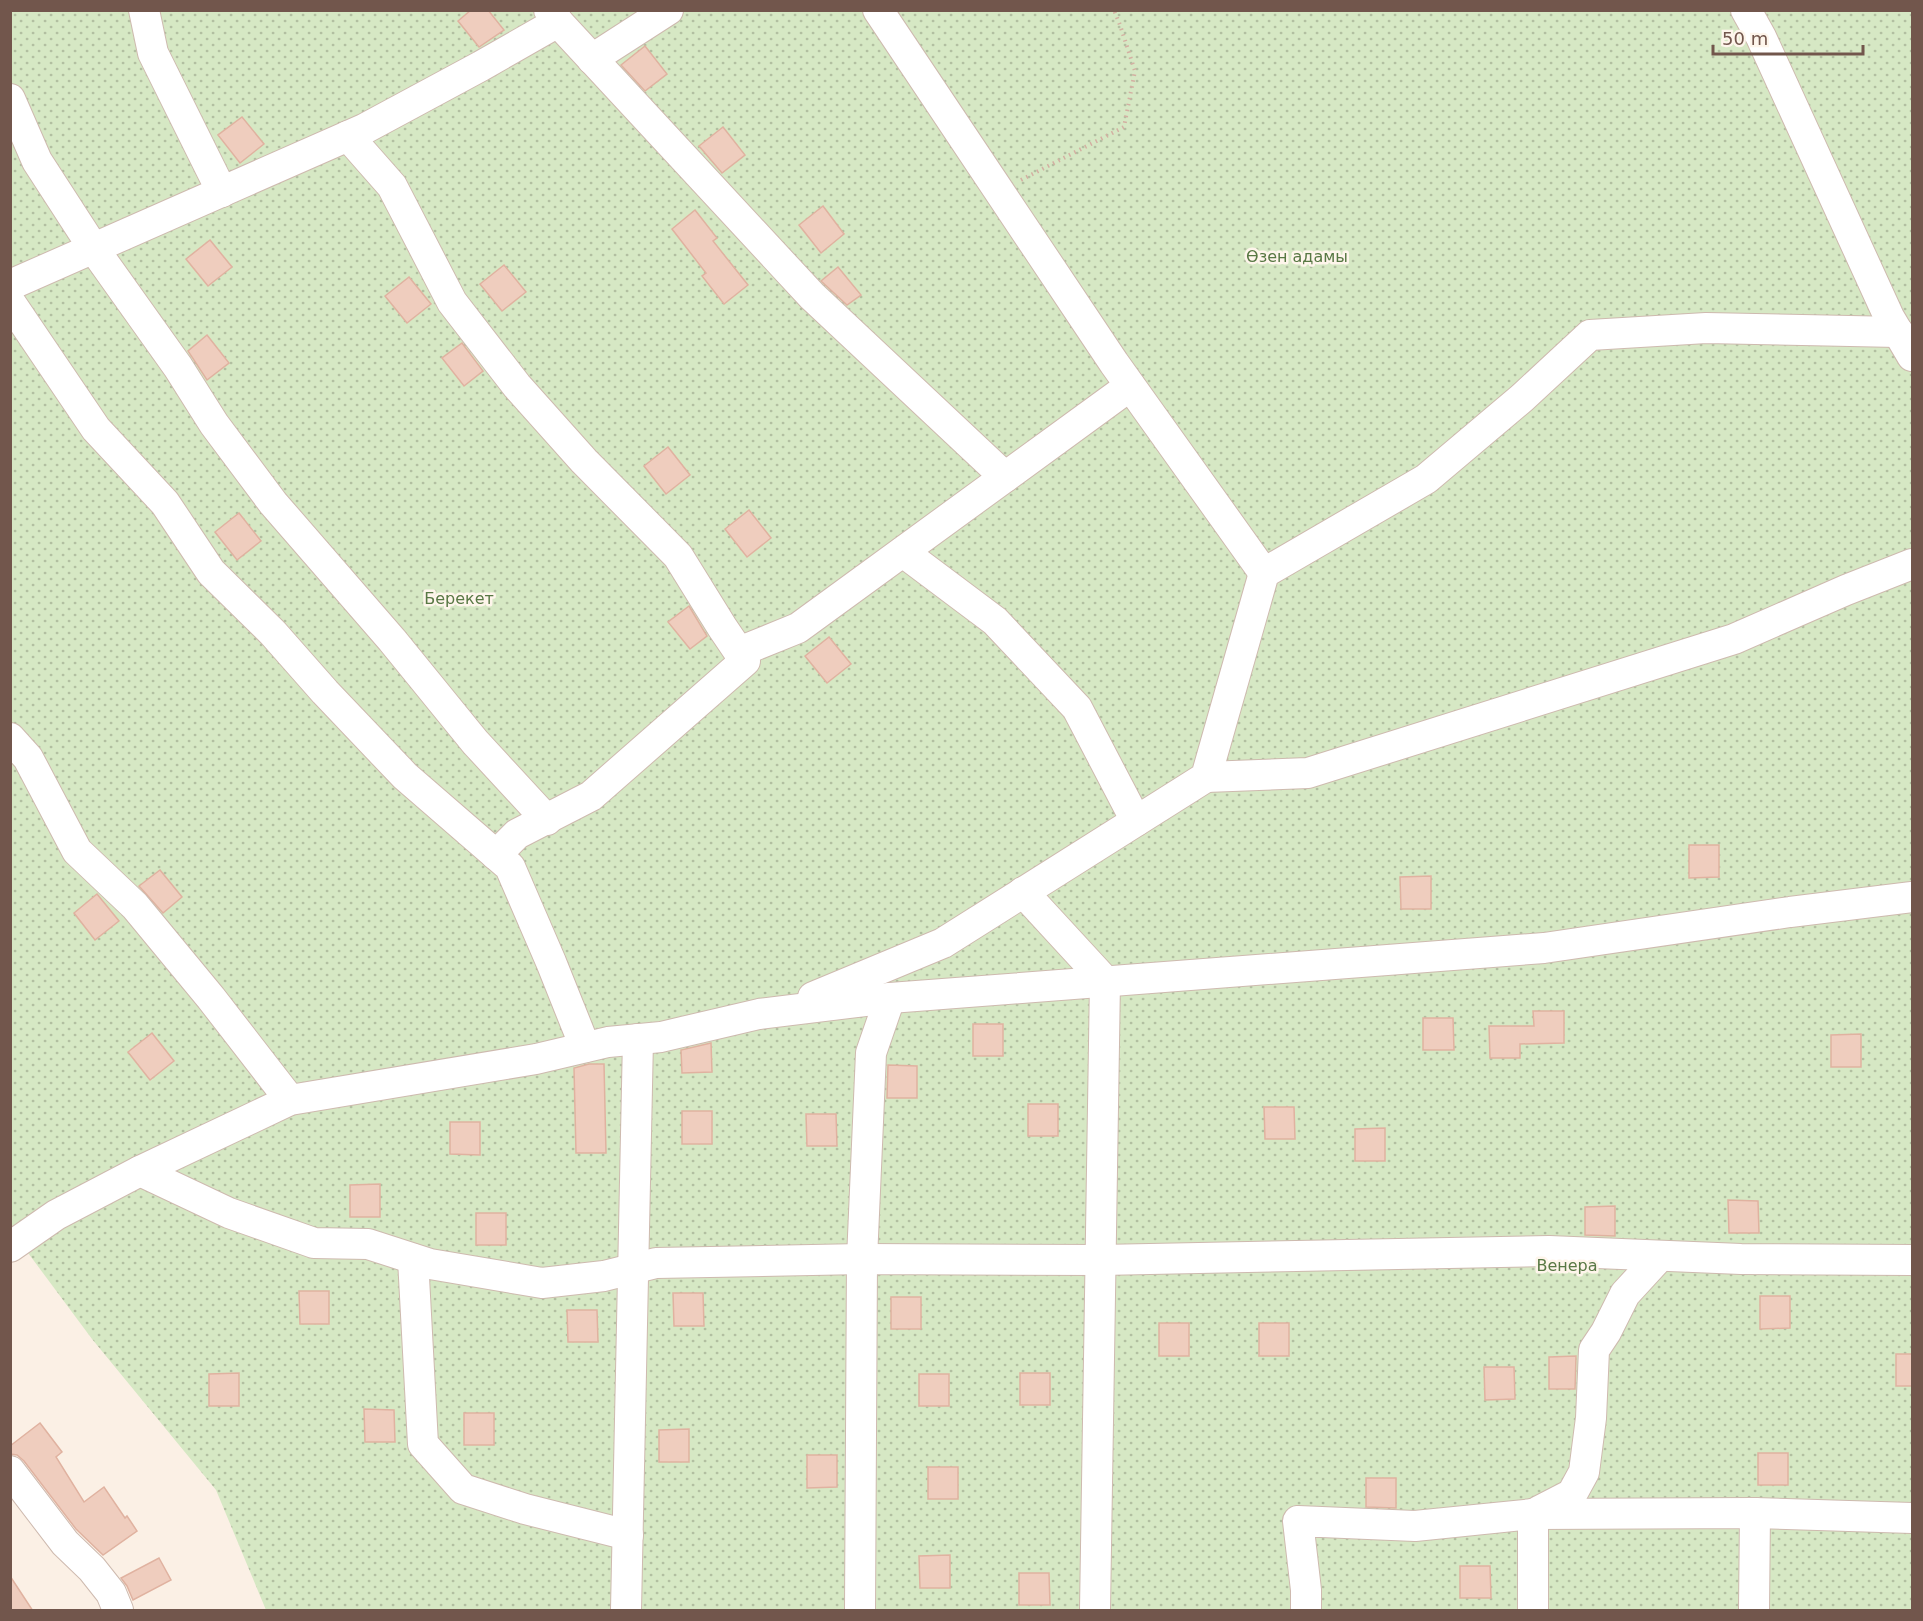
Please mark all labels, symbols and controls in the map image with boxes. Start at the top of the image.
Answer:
scale bar [1713,18,1863,56]
text: 50 m [1722,28,1768,49]
park label: Өзен адамы [1246,247,1348,266]
park label: Берекет [424,589,494,608]
park label: Венера [1536,1256,1598,1275]

